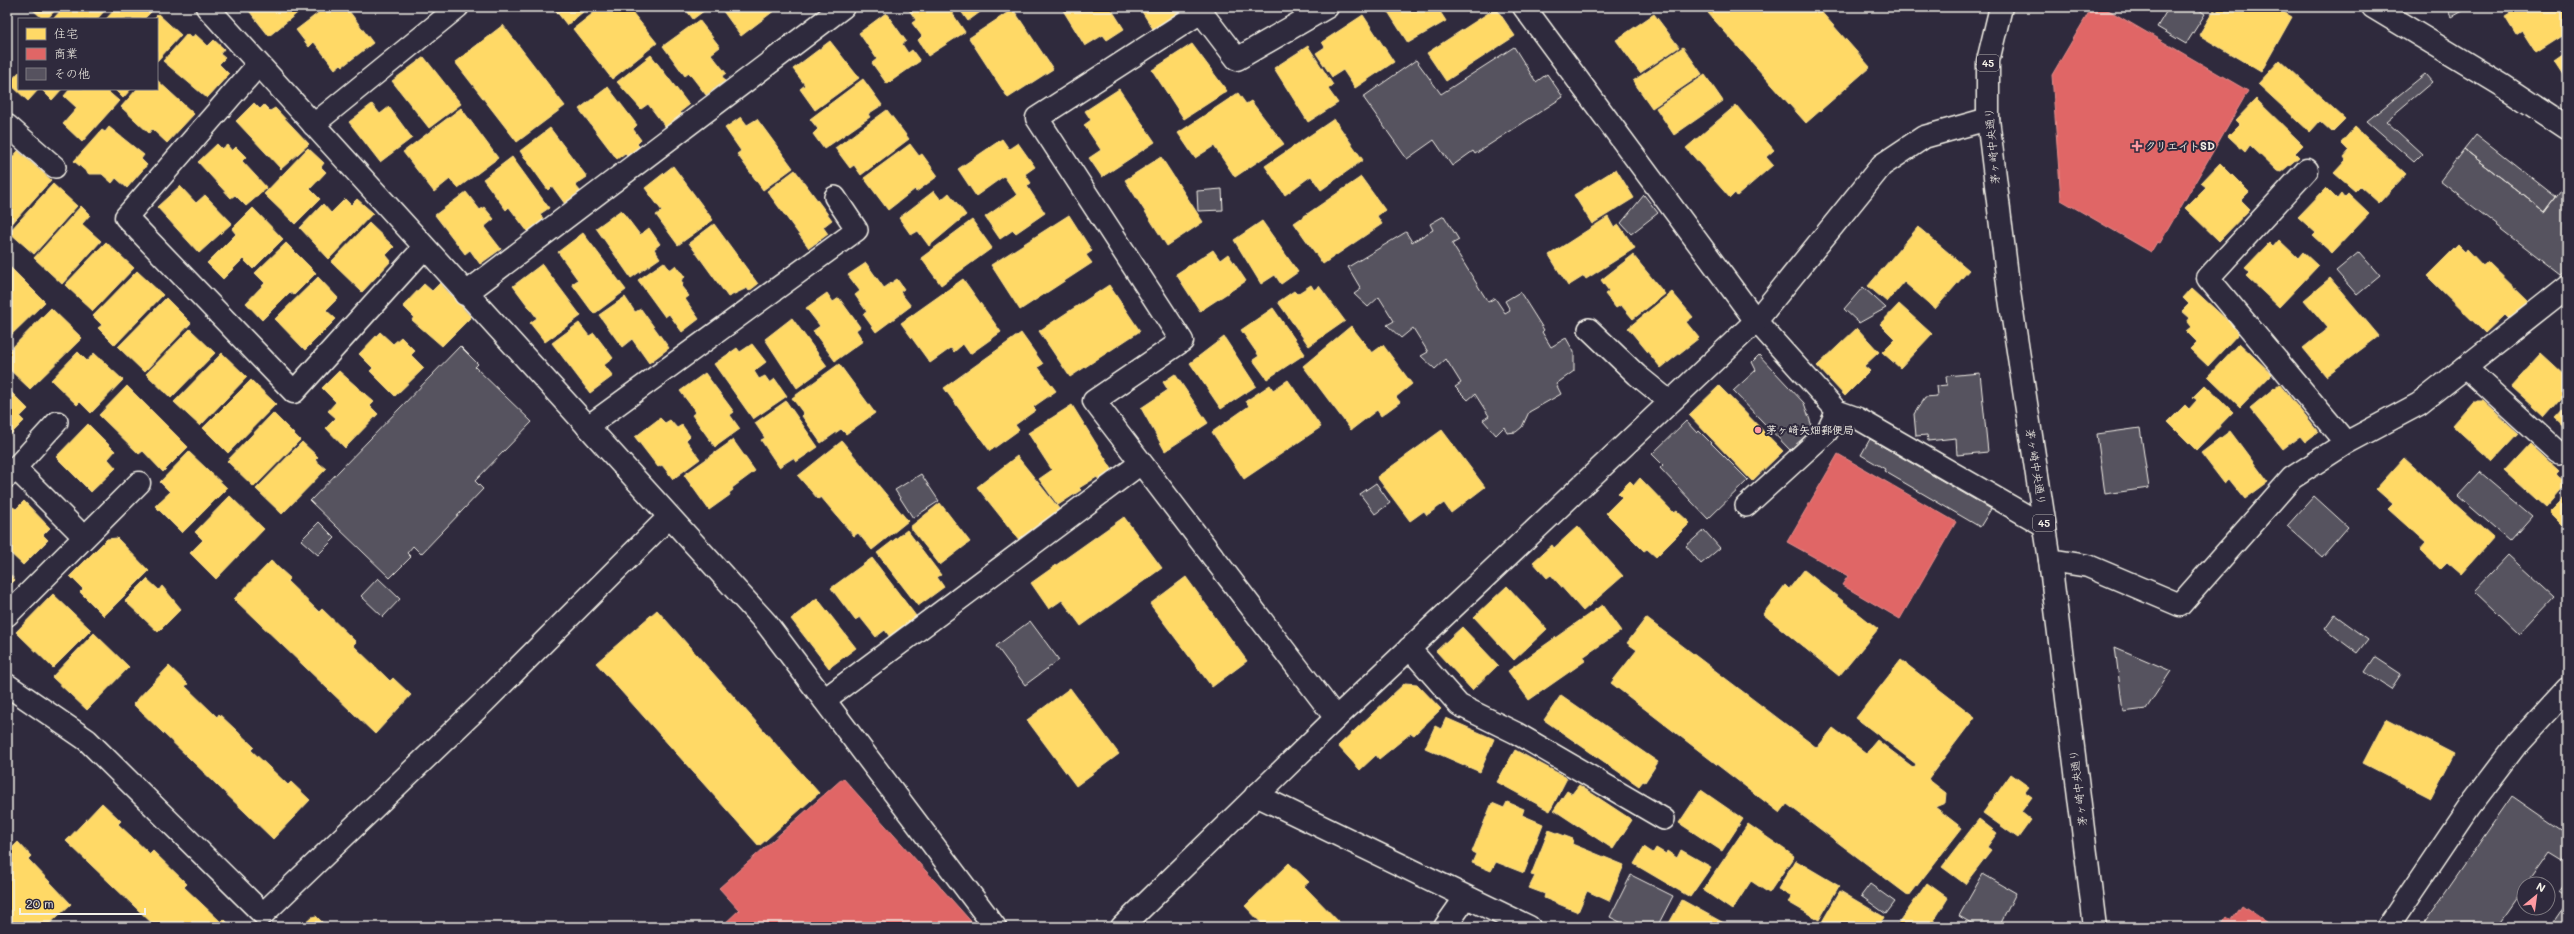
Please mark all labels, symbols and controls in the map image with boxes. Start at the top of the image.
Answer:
legend [18,18,158,90]
text: 住宅 [54,25,78,41]
text: 商業 [54,45,78,61]
road number: 45 [1977,55,1999,71]
text: その他 [54,65,90,81]
street label: 茅ヶ崎中央通り [1981,107,2002,185]
place label: クリエイトSD [2145,138,2215,153]
marker: クリエイトSD [2132,141,2142,151]
place label: 茅ヶ崎矢畑郵便局 [1766,422,1854,437]
marker: 茅ヶ崎矢畑郵便局 [1753,425,1763,435]
street label: 茅ヶ崎中央通り [2023,428,2050,506]
road number: 45 [2033,515,2055,531]
street label: 茅ヶ崎中央通り [2065,749,2090,827]
north arrow [2516,876,2556,916]
text: N [2534,878,2548,895]
scale bar [20,890,145,916]
text: 20 m [26,895,54,911]

